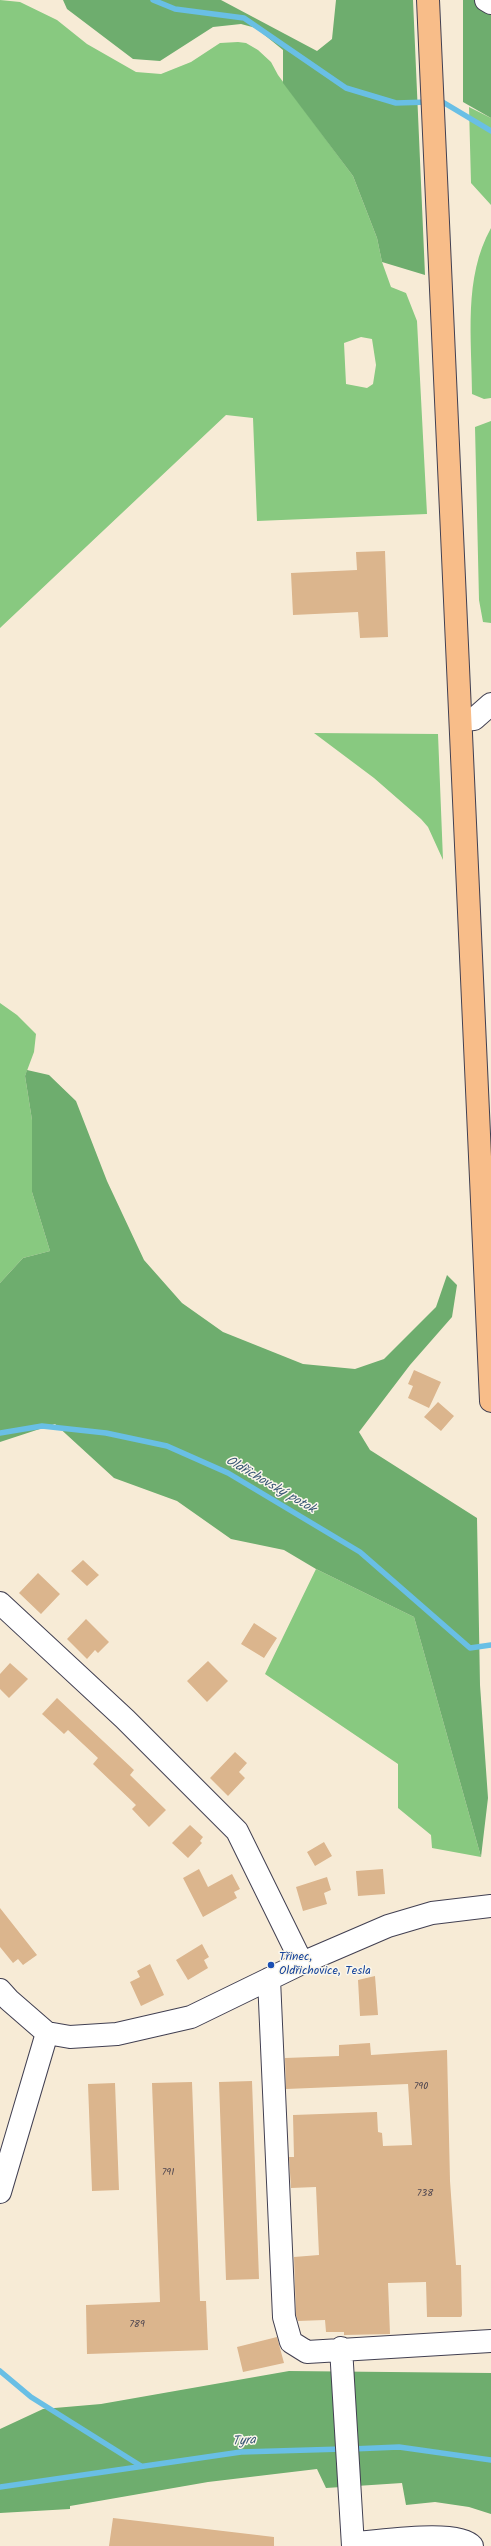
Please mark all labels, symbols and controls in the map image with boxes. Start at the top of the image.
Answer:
water label: Oldřichovský potok [222,1454,318,1518]
place label: Třinec, Oldřichovice, Tesla [279,1951,371,1979]
marker: Třinec, Oldřichovice, Tesla [266,1960,276,1970]
house number: 790 [414,2081,428,2093]
house number: 791 [162,2167,174,2179]
house number: 738 [417,2188,433,2200]
house number: 789 [129,2319,145,2331]
water label: Tyra [232,2433,256,2451]

